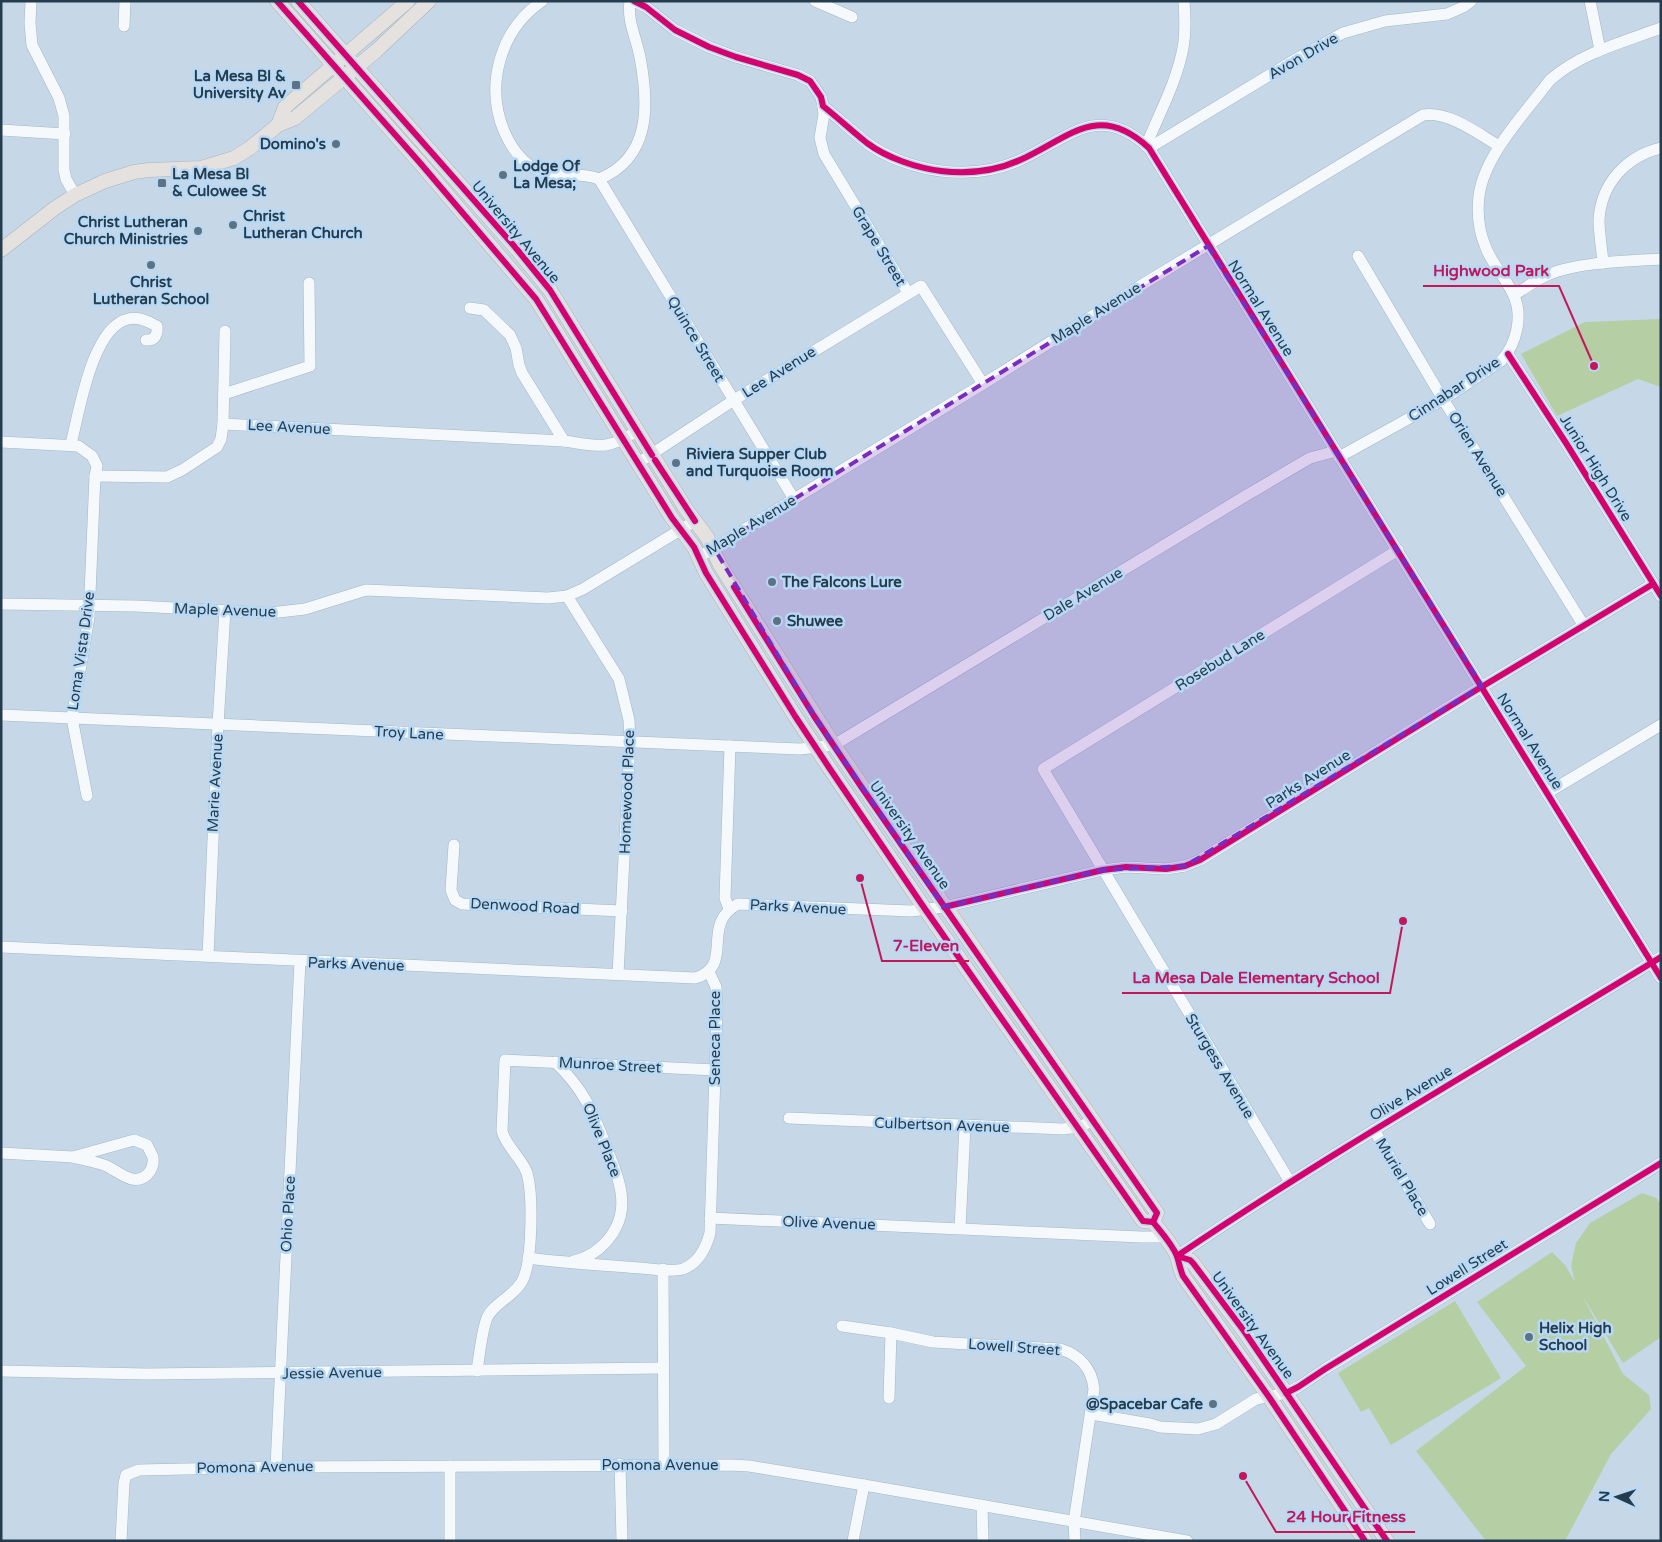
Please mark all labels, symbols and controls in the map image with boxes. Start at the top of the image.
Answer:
street label: Avon Drive [1265,29,1341,83]
place label: La Mesa Bl & University Av [193,67,286,103]
marker: La Mesa Bl & University Av [290,79,302,91]
place label: Domino's [260,135,326,153]
marker: Domino's [330,138,342,150]
place label: Lodge Of La Mesa; [513,157,580,192]
place label: La Mesa Bl & Culowee St [172,165,267,200]
marker: Lodge Of La Mesa; [497,169,509,181]
marker: La Mesa Bl & Culowee St [156,177,168,189]
street label: University Avenue [468,177,564,287]
street label: Grape Street [848,203,910,290]
place label: Christ Lutheran Church [243,207,363,242]
place label: Christ Lutheran Church Ministries [64,213,188,248]
marker: Christ Lutheran Church [227,219,239,231]
marker: Christ Lutheran Church Ministries [192,225,204,237]
callout: Highwood Park [1423,255,1559,286]
street label: Normal Avenue [1224,256,1298,360]
marker: Christ Lutheran School [145,259,157,271]
text: Highwood Park [1433,261,1549,281]
place label: Christ Lutheran School [93,273,209,308]
street label: Maple Avenue [1048,278,1144,348]
street label: Quince Street [663,293,729,386]
street label: Lee Avenue [739,342,819,402]
street label: Cinnabar Drive [1405,353,1503,425]
street label: Orien Avenue [1445,408,1511,500]
street label: Junior High Drive [1556,411,1636,525]
street label: Lee Avenue [247,416,331,438]
place label: Riviera Supper Club and Turquoise Room [686,445,834,481]
marker: Riviera Supper Club and Turquoise Room [670,457,682,469]
street label: Maple Avenue [703,491,799,559]
street label: Dale Avenue [1040,563,1126,625]
place label: The Falcons Lure [781,573,902,591]
marker: The Falcons Lure [766,576,778,588]
street label: Loma Vista Drive [64,590,98,712]
street label: Maple Avenue [174,599,276,621]
place label: Shuwee [787,612,844,630]
marker: Shuwee [771,615,783,627]
street label: Rosebud Lane [1172,625,1268,695]
street label: Normal Avenue [1493,689,1567,793]
street label: Troy Lane [374,722,444,744]
street label: Homewood Place [616,730,638,854]
street label: Marie Avenue [203,733,227,833]
street label: Parks Avenue [1262,746,1354,812]
street label: University Avenue [866,777,954,893]
street label: Denwood Road [470,894,580,918]
street label: Parks Avenue [749,895,847,919]
callout: 7-Eleven [882,930,969,961]
text: 7-Eleven [893,936,959,956]
street label: Parks Avenue [307,953,405,975]
callout: La Mesa Dale Elementary School [1122,962,1390,993]
text: La Mesa Dale Elementary School [1132,968,1380,988]
street label: Seneca Place [706,991,724,1085]
street label: Sturgess Avenue [1182,1010,1258,1122]
street label: Munroe Street [558,1053,662,1077]
street label: Olive Avenue [1366,1061,1456,1125]
street label: Olive Place [579,1100,625,1180]
street label: Culbertson Avenue [874,1114,1010,1136]
street label: Muriel Place [1372,1135,1432,1219]
street label: Ohio Place [277,1175,299,1253]
street label: Olive Avenue [782,1212,876,1234]
street label: Lowell Street [1423,1235,1511,1299]
street label: University Avenue [1208,1268,1298,1382]
place label: Helix High School [1539,1319,1612,1354]
marker: Helix High School [1523,1331,1535,1343]
street label: Lowell Street [967,1335,1061,1359]
street label: Jessie Avenue [282,1363,382,1383]
place label: @Spacebar Cafe [1086,1395,1203,1414]
marker: @Spacebar Cafe [1207,1398,1219,1410]
street label: Pomona Avenue [601,1456,719,1474]
street label: Pomona Avenue [196,1457,314,1477]
north arrow [1592,1472,1642,1522]
text: N [1596,1490,1613,1502]
callout: 24 Hour Fitness [1276,1501,1415,1532]
text: 24 Hour Fitness [1286,1507,1406,1527]

